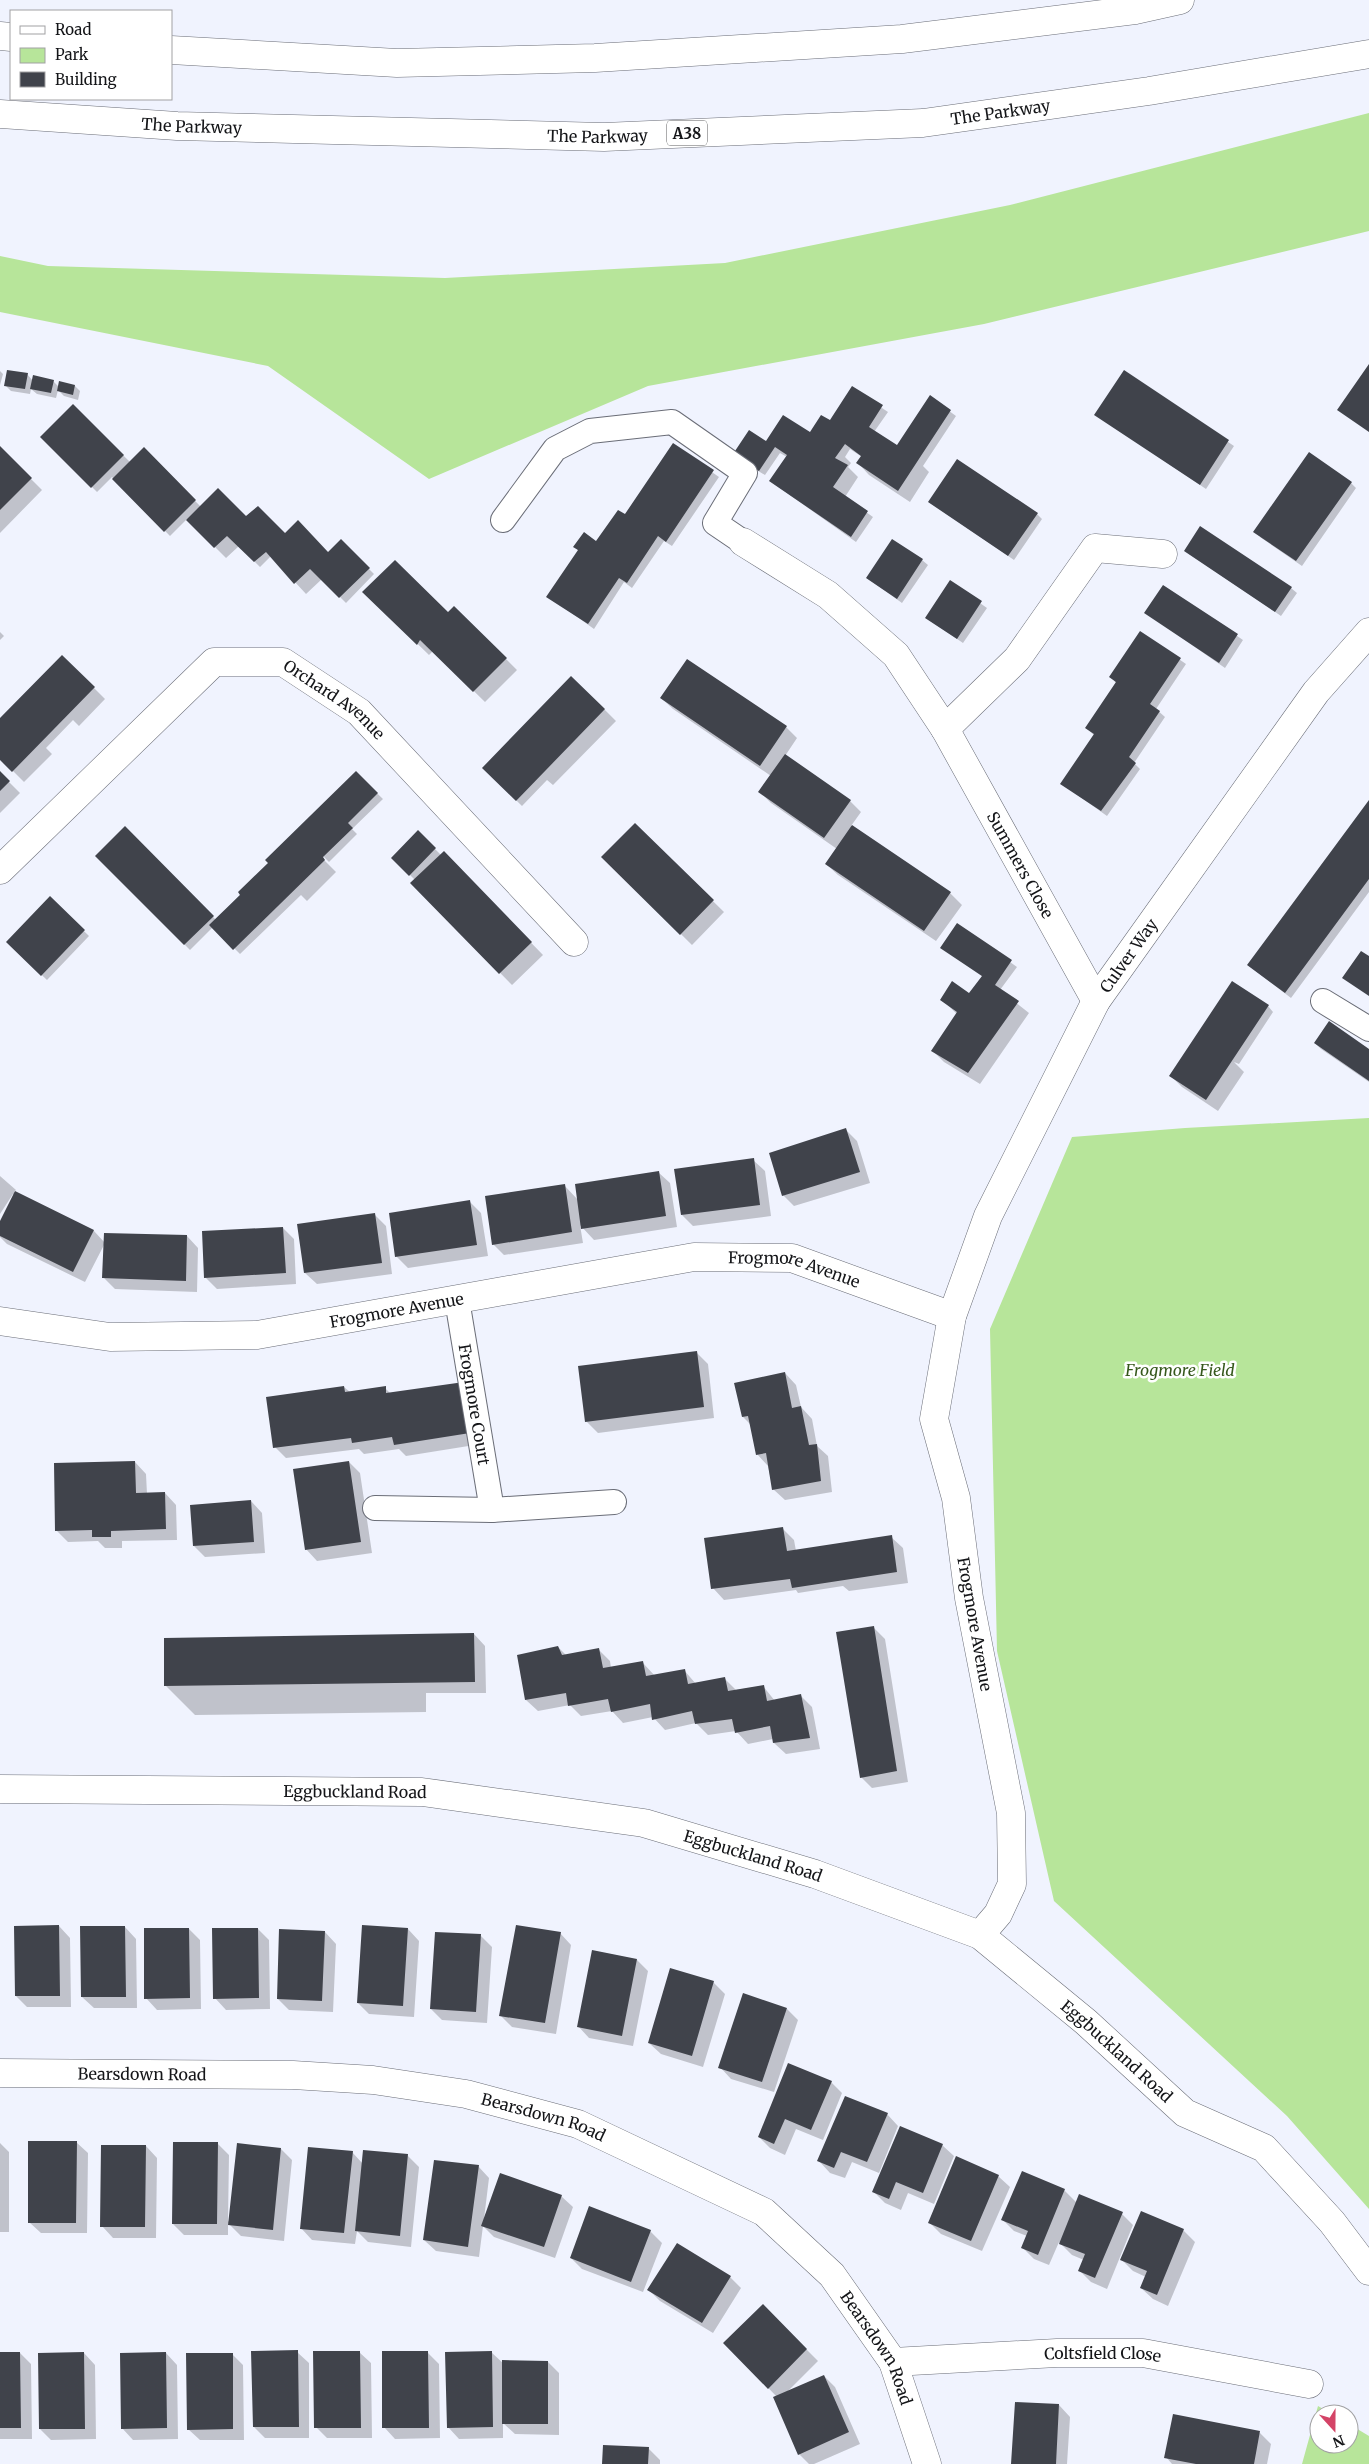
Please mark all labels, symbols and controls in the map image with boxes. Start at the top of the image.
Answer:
legend [10,10,172,100]
text: Road [55,20,91,39]
text: Park [55,45,89,64]
text: Building [55,70,117,89]
street label: The Parkway [949,95,1052,129]
street label: The Parkway [141,114,243,138]
road number: A38 [667,120,707,146]
street label: The Parkway [547,125,649,147]
street label: Orchard Avenue [280,655,389,743]
street label: Summers Close [983,808,1058,922]
street label: Culver Way [1095,914,1162,996]
street label: Frogmore Avenue [728,1247,863,1292]
street label: Frogmore Avenue [328,1288,465,1332]
street label: Frogmore Court [454,1342,494,1467]
park label: Frogmore Field [1124,1360,1235,1380]
street label: Frogmore Avenue [953,1555,997,1693]
street label: Eggbuckland Road [283,1781,427,1802]
street label: Eggbuckland Road [681,1825,826,1886]
street label: Eggbuckland Road [1057,1996,1177,2107]
street label: Bearsdown Road [77,2064,207,2084]
street label: Bearsdown Road [479,2089,609,2146]
street label: Bearsdown Road [836,2287,917,2408]
street label: Coltsfield Close [1044,2343,1163,2366]
north arrow [1309,2404,1359,2454]
text: N [1330,2431,1347,2452]

